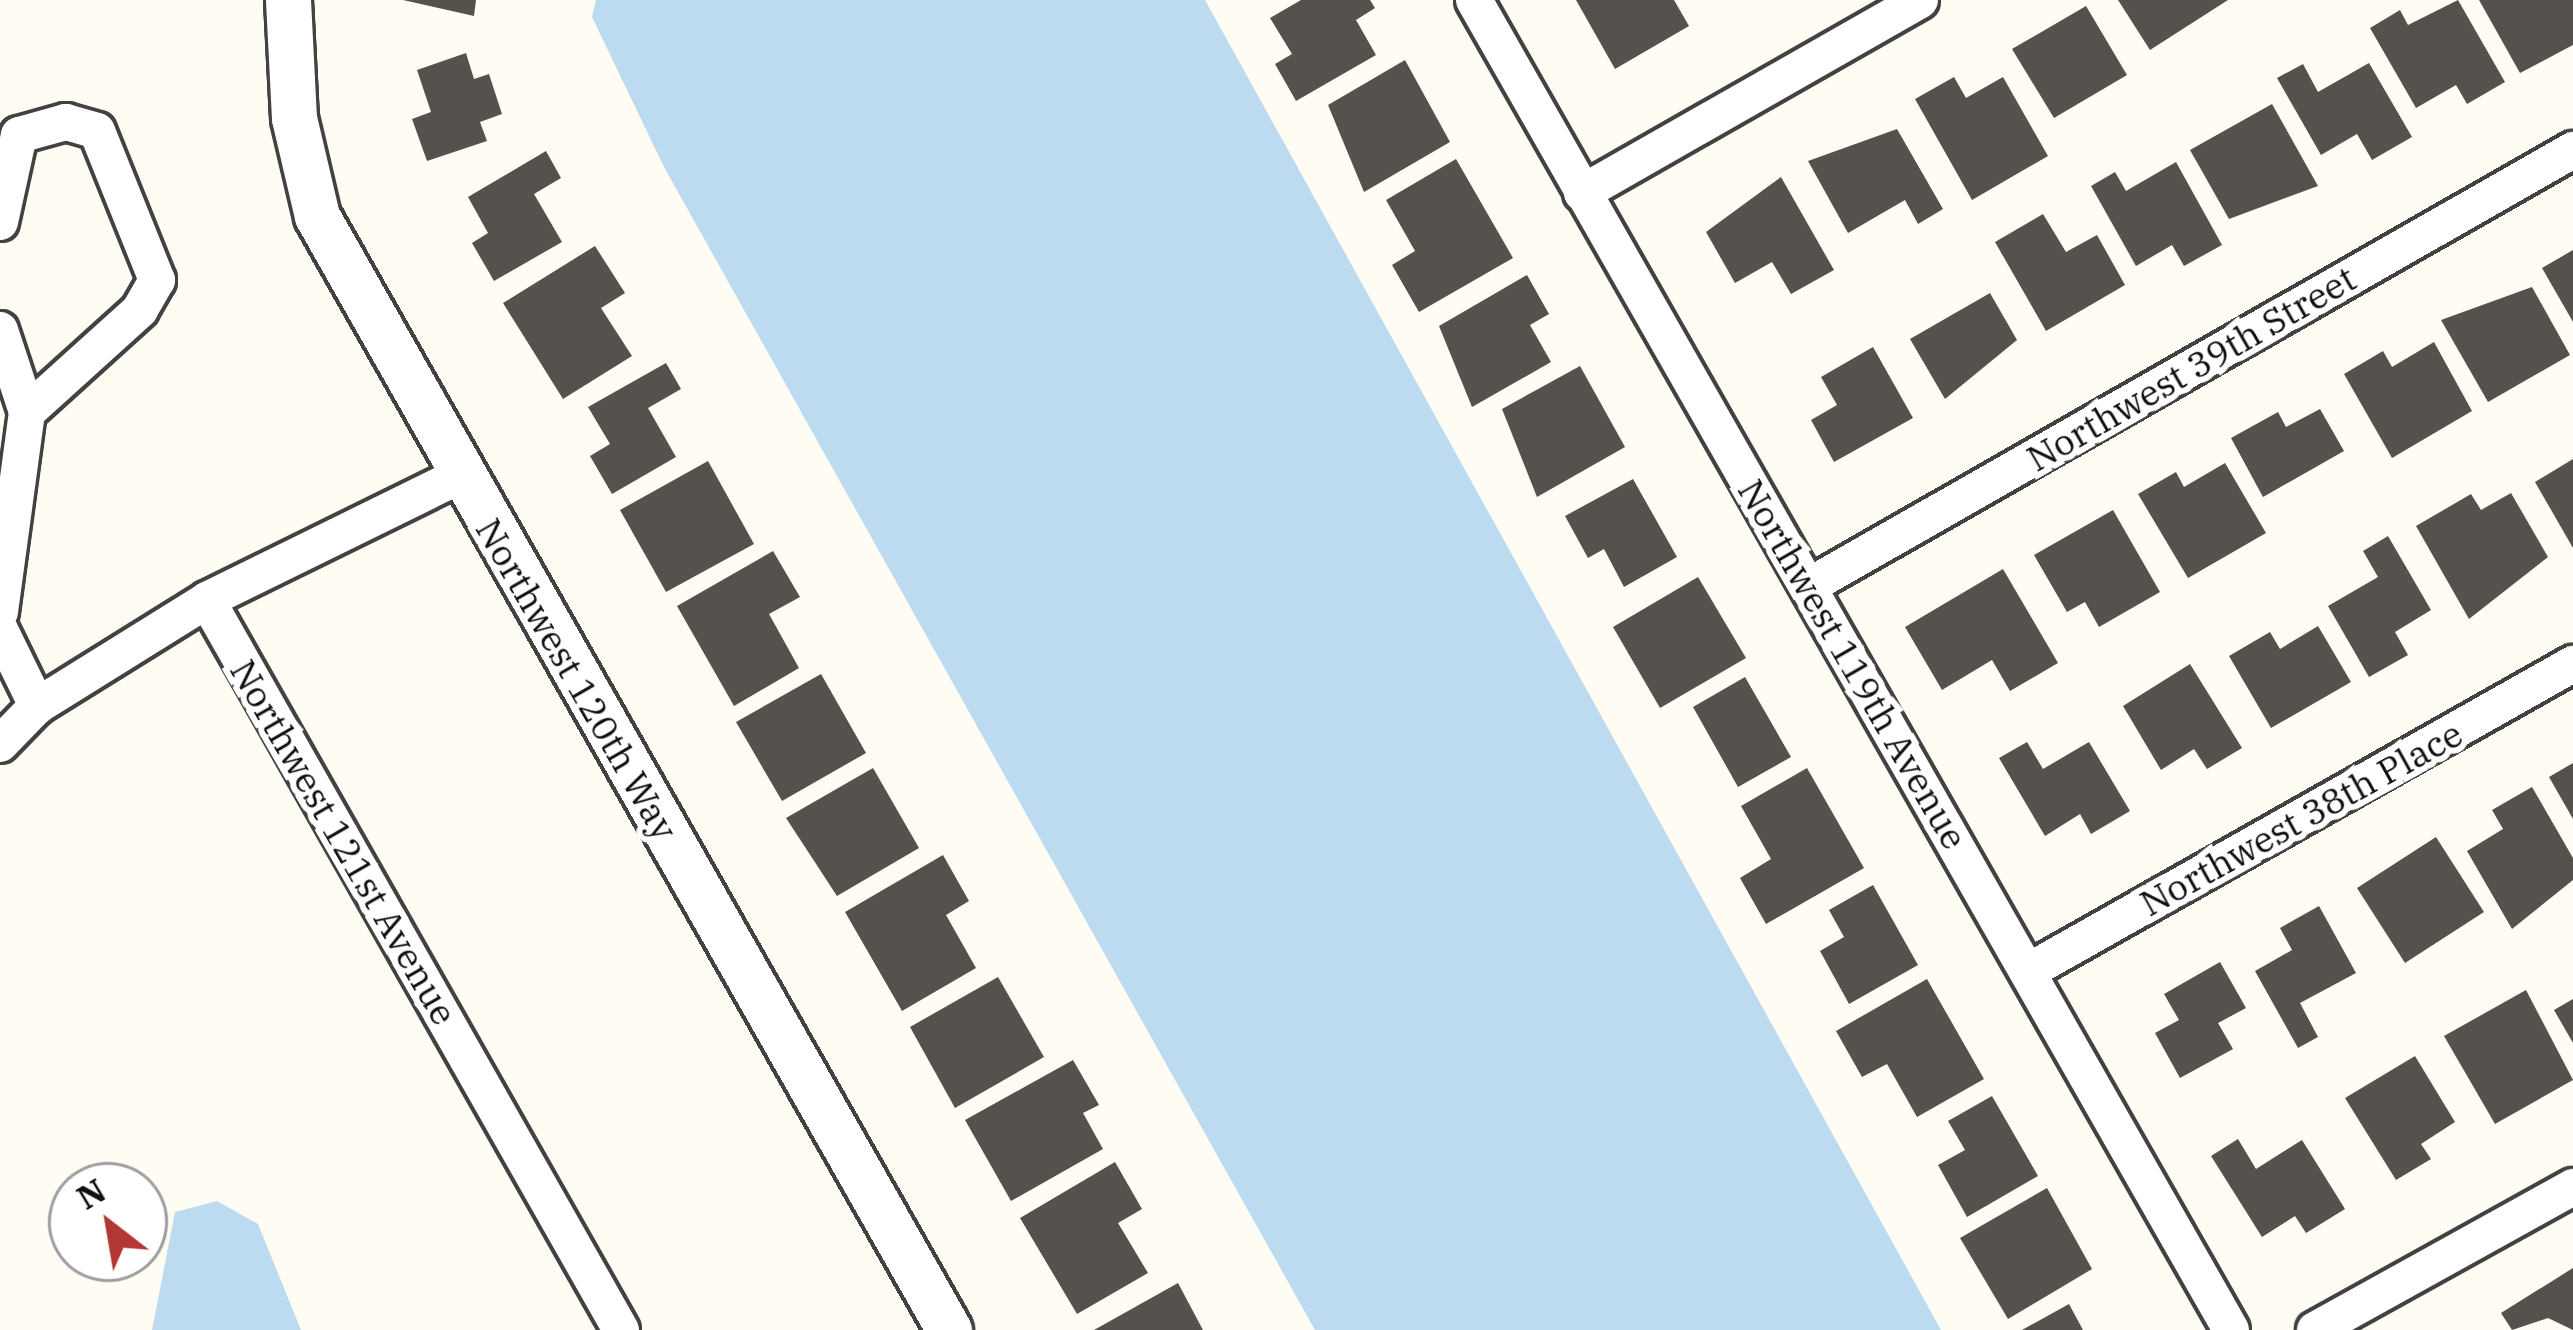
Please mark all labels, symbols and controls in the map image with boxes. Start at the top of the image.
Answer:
street label: Northwest 39th Street [2019,256,2363,480]
street label: Northwest 119th Avenue [1729,472,1977,856]
street label: Northwest 120th Way [467,511,687,847]
street label: Northwest 121st Avenue [222,652,466,1032]
street label: Northwest 38th Place [2132,711,2470,925]
north arrow [48,1162,168,1282]
text: N [68,1168,113,1218]

